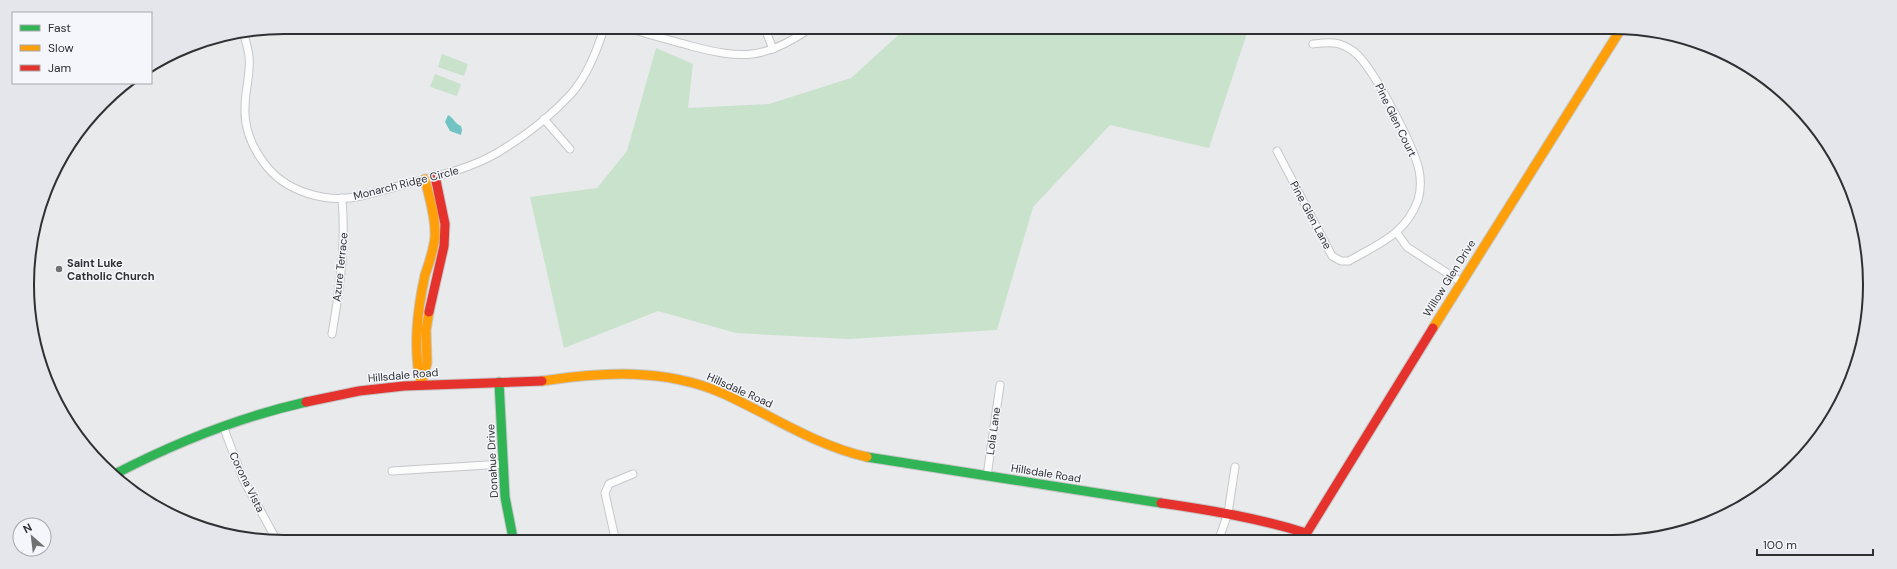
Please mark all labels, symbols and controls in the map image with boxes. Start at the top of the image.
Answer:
legend [12,12,152,84]
text: Fast [48,20,71,36]
text: Slow [48,40,74,56]
text: Jam [48,60,71,76]
street label: Pine Glen Court [1372,81,1420,159]
street label: Monarch Ridge Circle [352,163,460,203]
street label: Pine Glen Lane [1287,179,1335,251]
street label: Azure Terrace [329,232,351,302]
street label: Willow Glen Drive [1420,237,1478,319]
place label: Saint Luke Catholic Church [67,256,155,283]
marker: Saint Luke Catholic Church [54,264,64,274]
street label: Hillsdale Road [367,365,439,385]
street label: Hillsdale Road [705,369,775,411]
street label: Lola Lane [983,406,1003,456]
street label: Donahue Drive [483,424,501,498]
street label: Corona Vista [226,449,268,515]
street label: Hillsdale Road [1010,461,1082,485]
north arrow [12,517,52,557]
text: N [20,520,34,536]
scale bar [1757,531,1873,557]
text: 100 m [1763,537,1797,553]

